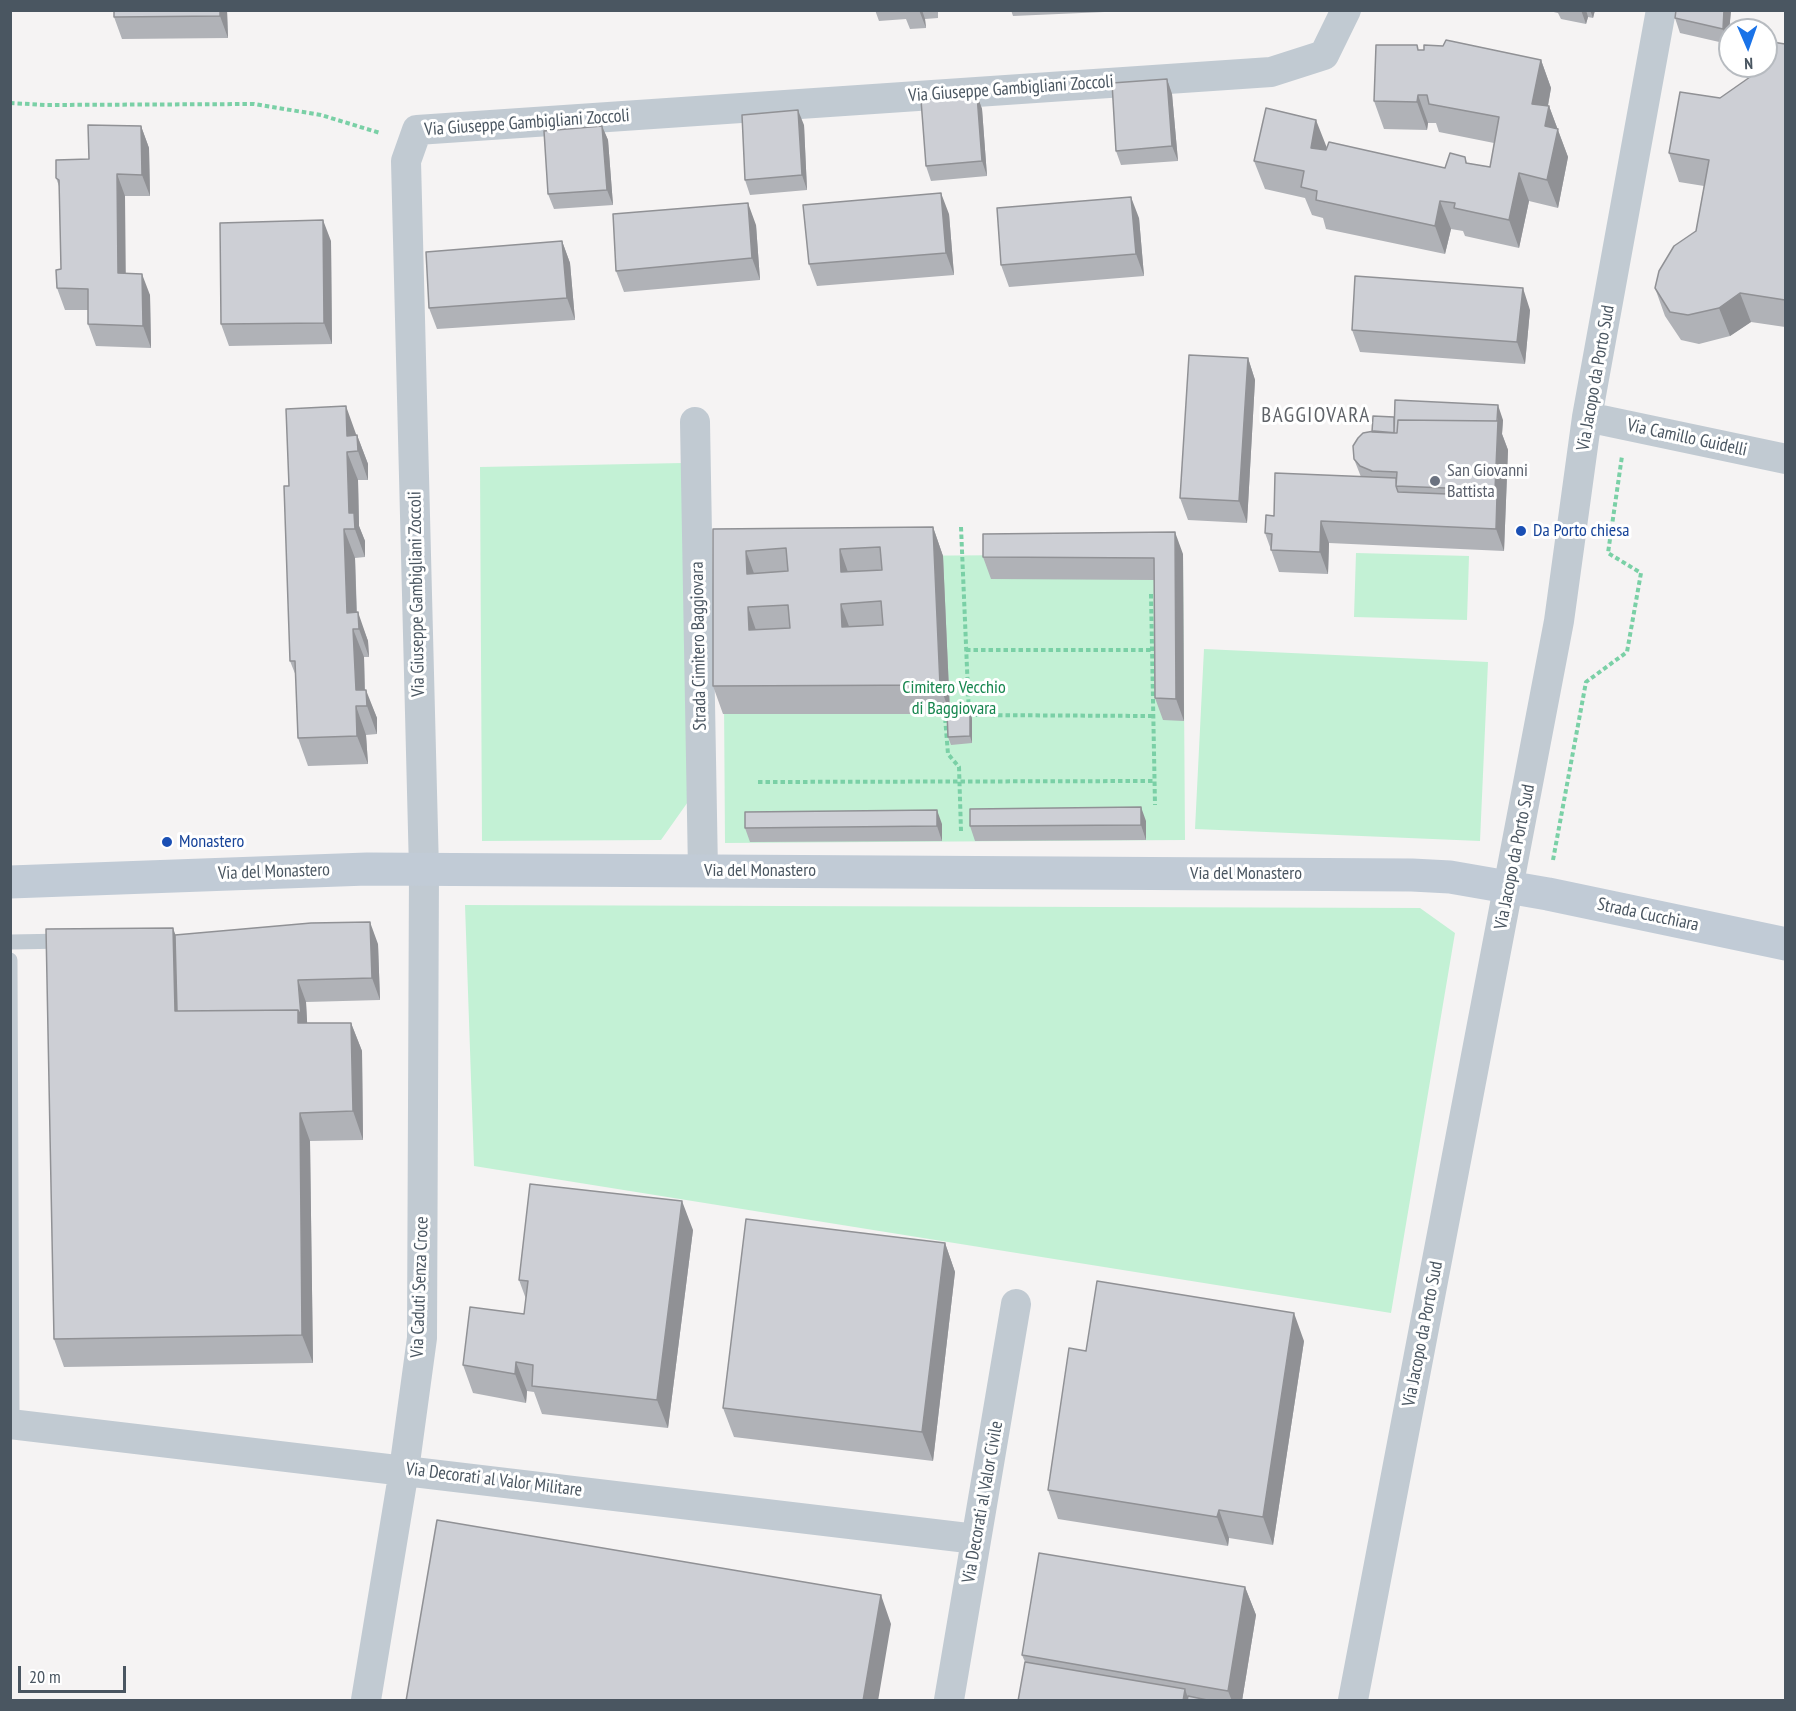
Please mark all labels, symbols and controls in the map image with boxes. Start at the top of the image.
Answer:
north arrow [1718,18,1778,78]
text: N [1744,54,1753,74]
street label: Via Giuseppe Gambigliani Zoccoli [908,71,1114,107]
street label: Via Giuseppe Gambigliani Zoccoli [424,105,630,141]
street label: Via Jacopo da Porto Sud [1573,304,1619,452]
district label: BAGGIOVARA [1261,403,1371,429]
street label: Via Camillo Guidelli [1625,415,1749,461]
place label: San Giovanni Battista [1447,460,1528,502]
marker: San Giovanni Battista [1428,474,1442,488]
street label: Via Giuseppe Gambigliani Zoccoli [404,491,430,697]
place label: Da Porto chiesa [1533,520,1630,542]
marker: Da Porto chiesa [1514,524,1528,538]
street label: Strada Cimitero Baggiovara [687,561,711,731]
park label: Cimitero Vecchio di Baggiovara [902,677,1006,720]
street label: Via Jacopo da Porto Sud [1490,783,1540,931]
place label: Monastero [179,831,244,853]
marker: Monastero [160,835,174,849]
street label: Via del Monastero [218,859,330,885]
street label: Via del Monastero [704,860,816,882]
street label: Via del Monastero [1190,863,1302,885]
street label: Strada Cucchiara [1595,894,1701,936]
street label: Via Caduti Senza Croce [407,1216,433,1358]
street label: Via Jacopo da Porto Sud [1398,1260,1448,1408]
street label: Via Decorati al Valor Civile [958,1419,1008,1585]
street label: Via Decorati al Valor Militare [405,1458,583,1502]
scale bar [21,1654,129,1692]
text: 20 m [29,1665,61,1688]

